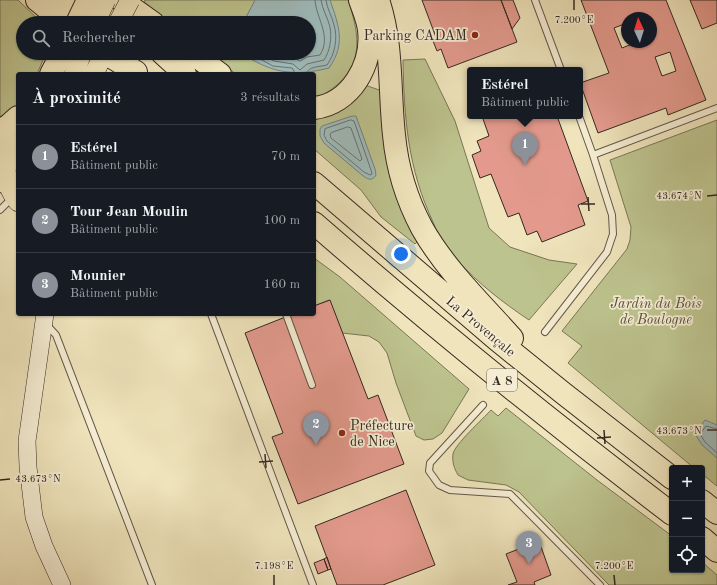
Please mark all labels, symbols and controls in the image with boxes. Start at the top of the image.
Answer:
north arrow [621,12,657,48]
text: 7.200°E [555,15,593,25]
search box [16,16,316,60]
icon: search [30,27,52,49]
place label: Parking CADAM [364,29,467,43]
marker: Parking CADAM [470,30,480,40]
text: Rechercher [62,31,135,46]
popup [467,67,583,119]
text: Estérel [481,78,529,93]
text: À proximité [32,90,121,107]
text: 3 résultats [240,91,300,104]
text: Bâtiment public [481,96,569,109]
pin: 1 [512,132,538,165]
text: Estérel [70,141,118,156]
text: 1 [41,150,49,163]
text: 70 m [271,150,300,163]
text: Bâtiment public [70,159,158,172]
text: 43.674°N [656,191,702,201]
text: Tour Jean Moulin [70,205,188,220]
text: 2 [41,214,49,227]
text: 100 m [263,214,300,227]
text: Bâtiment public [70,223,158,236]
your location [391,244,411,264]
text: Mounier [70,269,126,284]
text: 3 [41,278,49,291]
text: 160 m [263,278,300,291]
text: Bâtiment public [70,287,158,300]
street label: La Provençale [443,294,518,360]
park label: Jardin du Bois de Boulogne [610,297,702,328]
road number: A 8 [487,369,517,391]
pin: 2 [303,412,329,445]
place label: Préfecture de Nice [350,419,413,449]
text: 43.673°N [656,426,702,436]
marker: Préfecture de Nice [337,428,347,438]
map controls [669,465,705,573]
button: + [669,465,705,501]
text: 43.673°N [15,474,61,484]
button: − [669,501,705,537]
pin: 3 [516,531,542,564]
button: locate [669,537,705,573]
text: 7.198°E [255,561,293,571]
text: 7.200°E [595,561,633,571]

